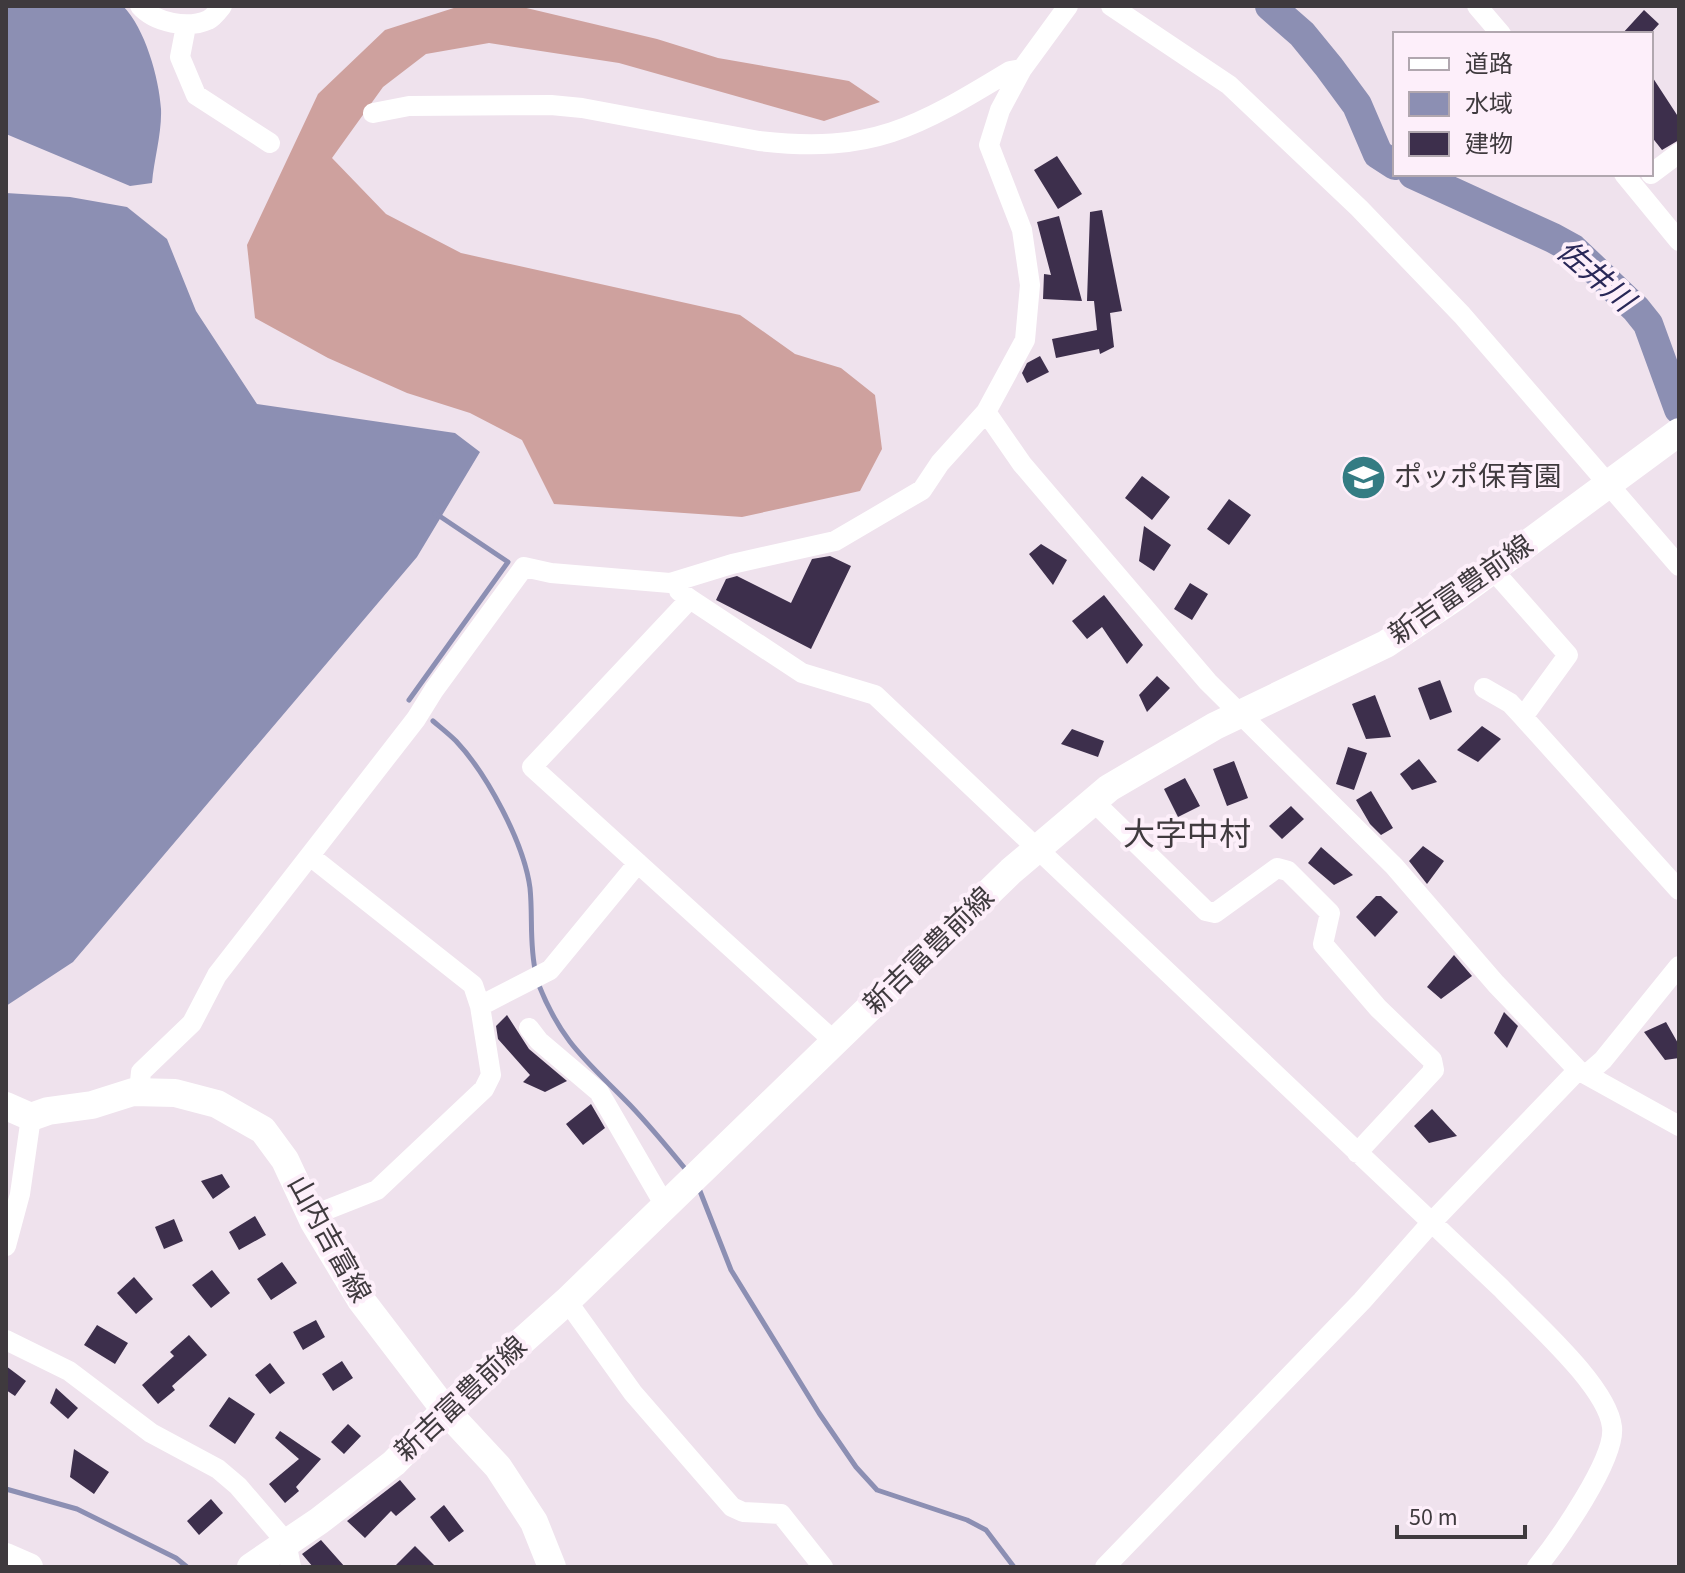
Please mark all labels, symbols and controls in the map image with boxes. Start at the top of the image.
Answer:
legend [1393,32,1653,176]
text: 道路 [1465,47,1513,82]
text: 水域 [1465,87,1513,122]
text: 建物 [1465,127,1513,162]
water label: 佐井川 [1547,230,1645,324]
school or university icon: ポッポ保育園 [1339,453,1387,501]
place label: ポッポ保育園 [1394,457,1562,497]
street label: 新吉富豊前線 [1381,525,1541,655]
district label: 大字中村 [1123,812,1251,858]
street label: 新吉富豊前線 [855,878,1003,1024]
street label: 山内吉富線 [278,1168,380,1310]
street label: 新吉富豊前線 [386,1327,536,1471]
scale bar [1397,1489,1525,1539]
text: 50 m [1409,1500,1458,1535]

